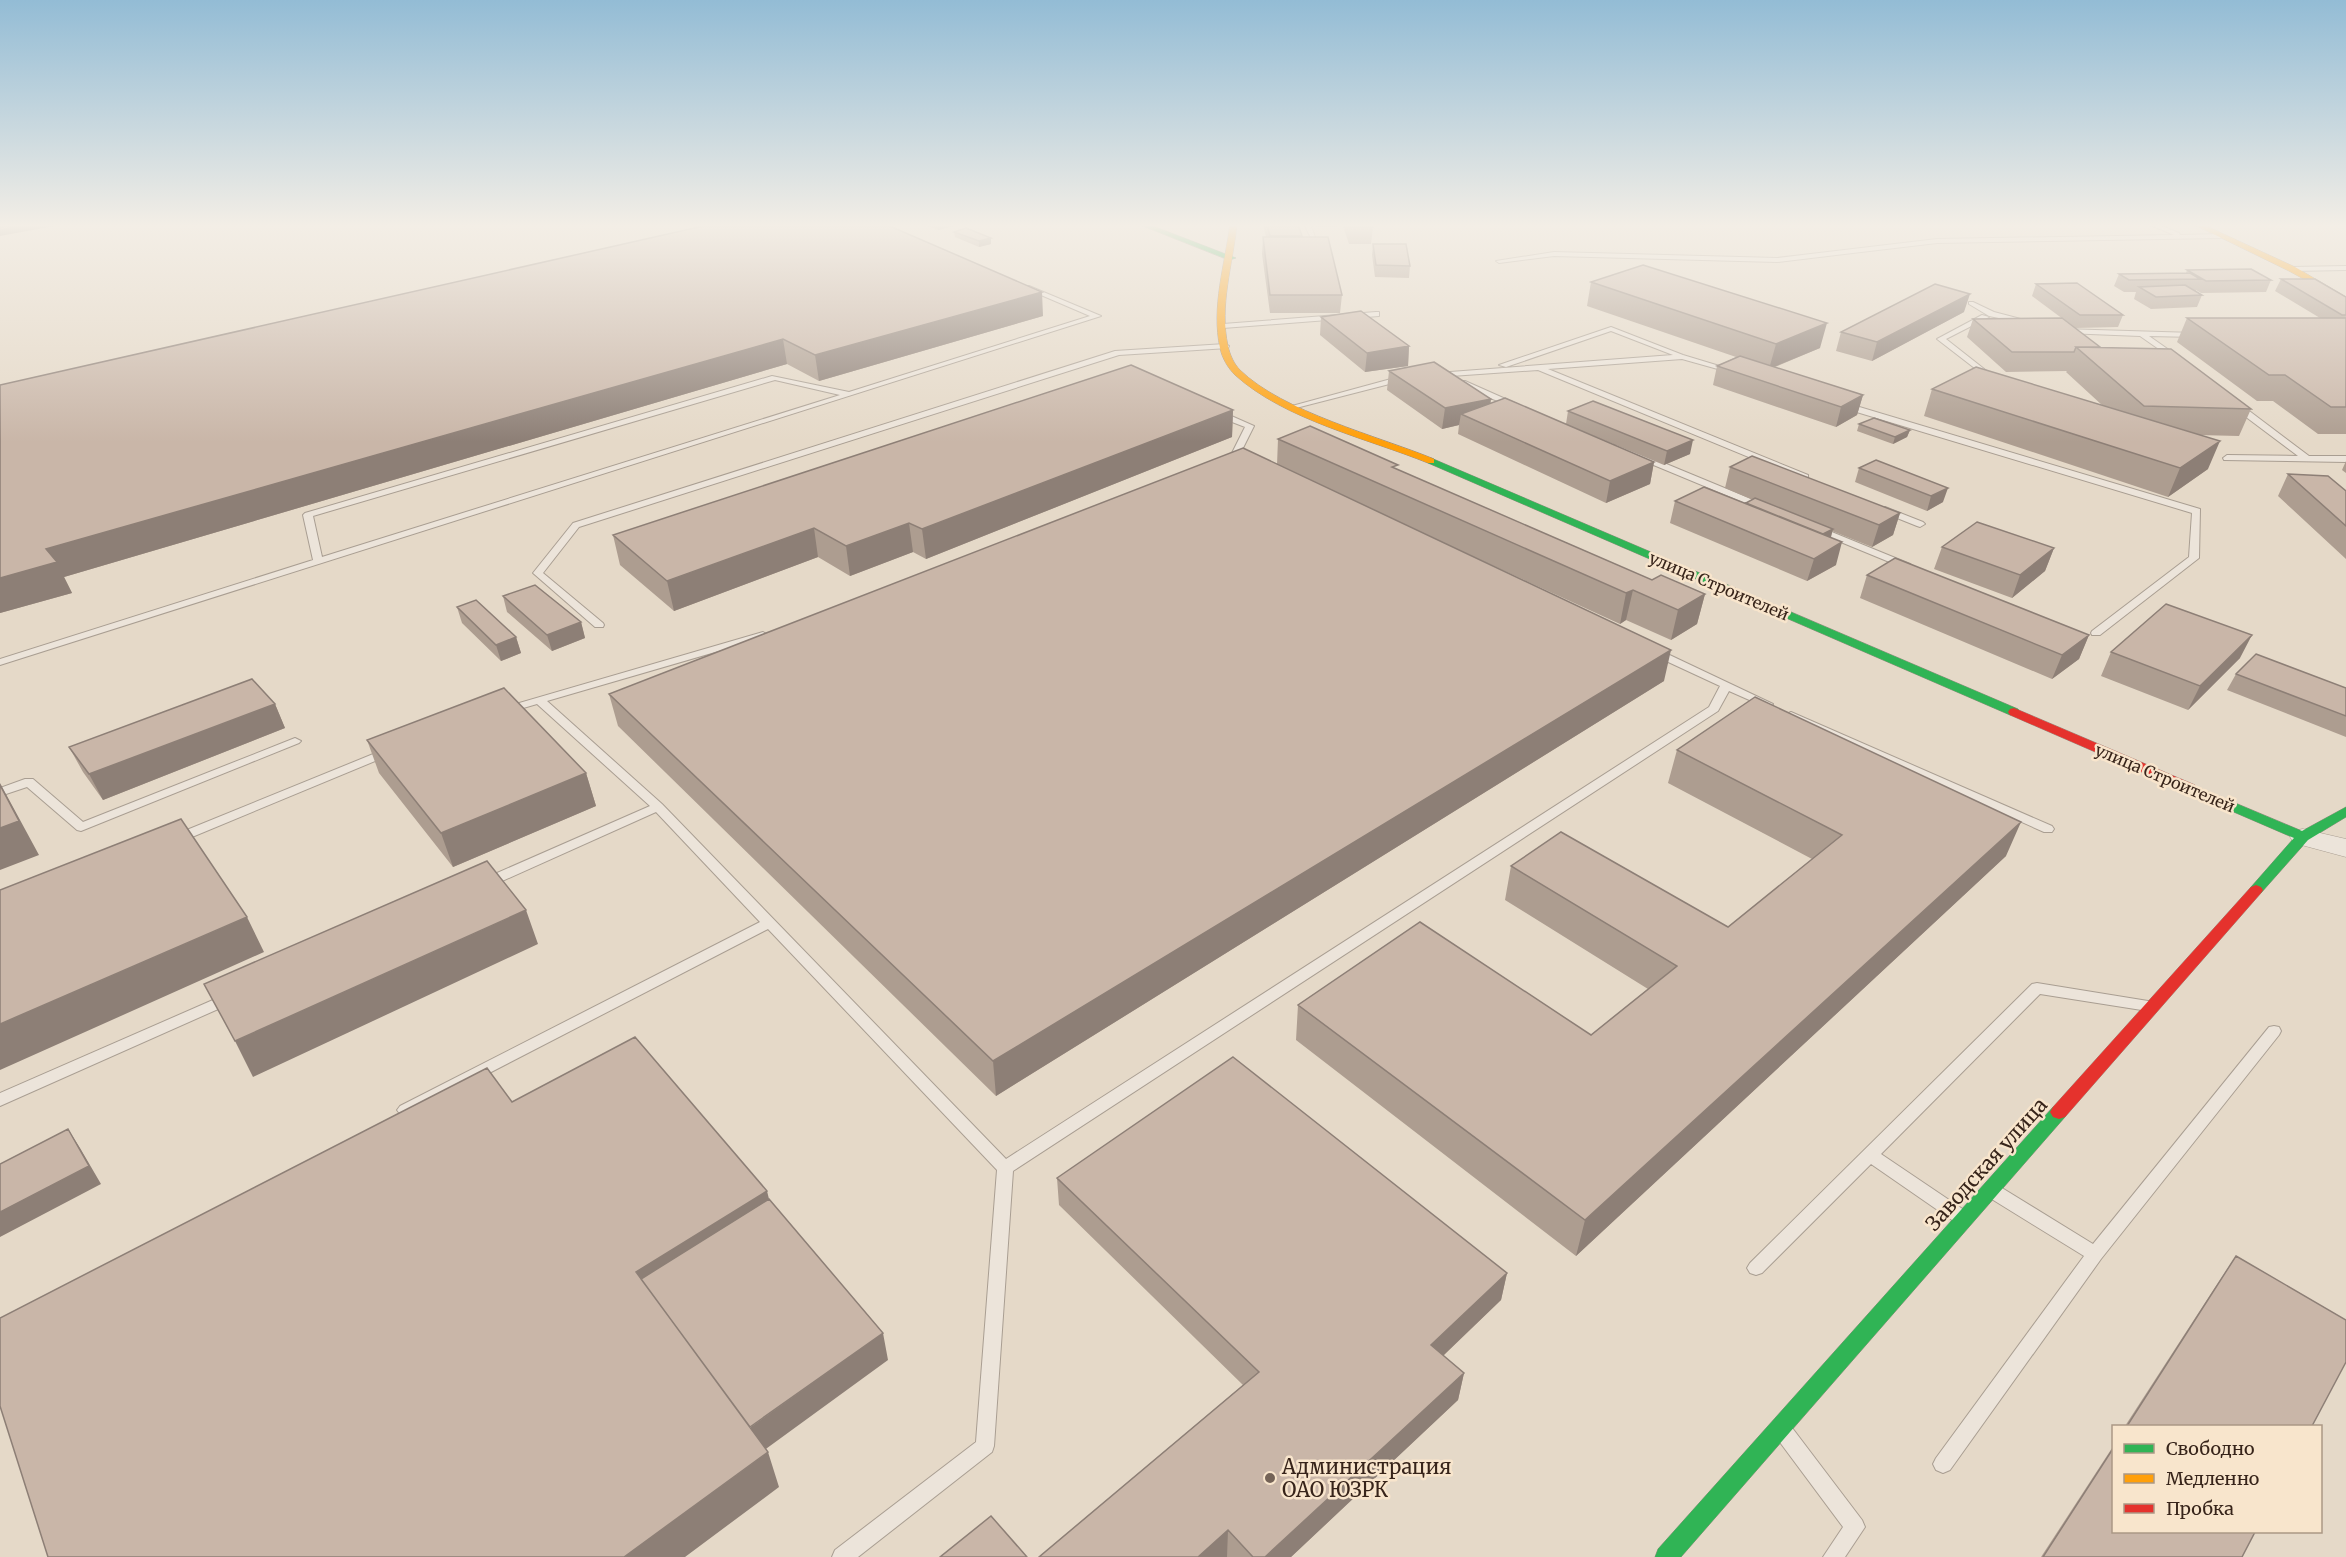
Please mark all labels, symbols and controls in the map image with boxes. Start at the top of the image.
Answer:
street label: улица Строителей [1646,548,1792,624]
street label: улица Строителей [2092,740,2238,816]
street label: Заводская улица [1920,1092,2052,1235]
legend [2112,1425,2322,1533]
text: Свободно [2166,1437,2254,1460]
place label: Администрация ОАО ЮЗРК [1281,1454,1451,1502]
text: Медленно [2166,1467,2259,1490]
marker: Администрация ОАО ЮЗРК [1263,1471,1277,1485]
text: Пробка [2166,1497,2234,1520]

